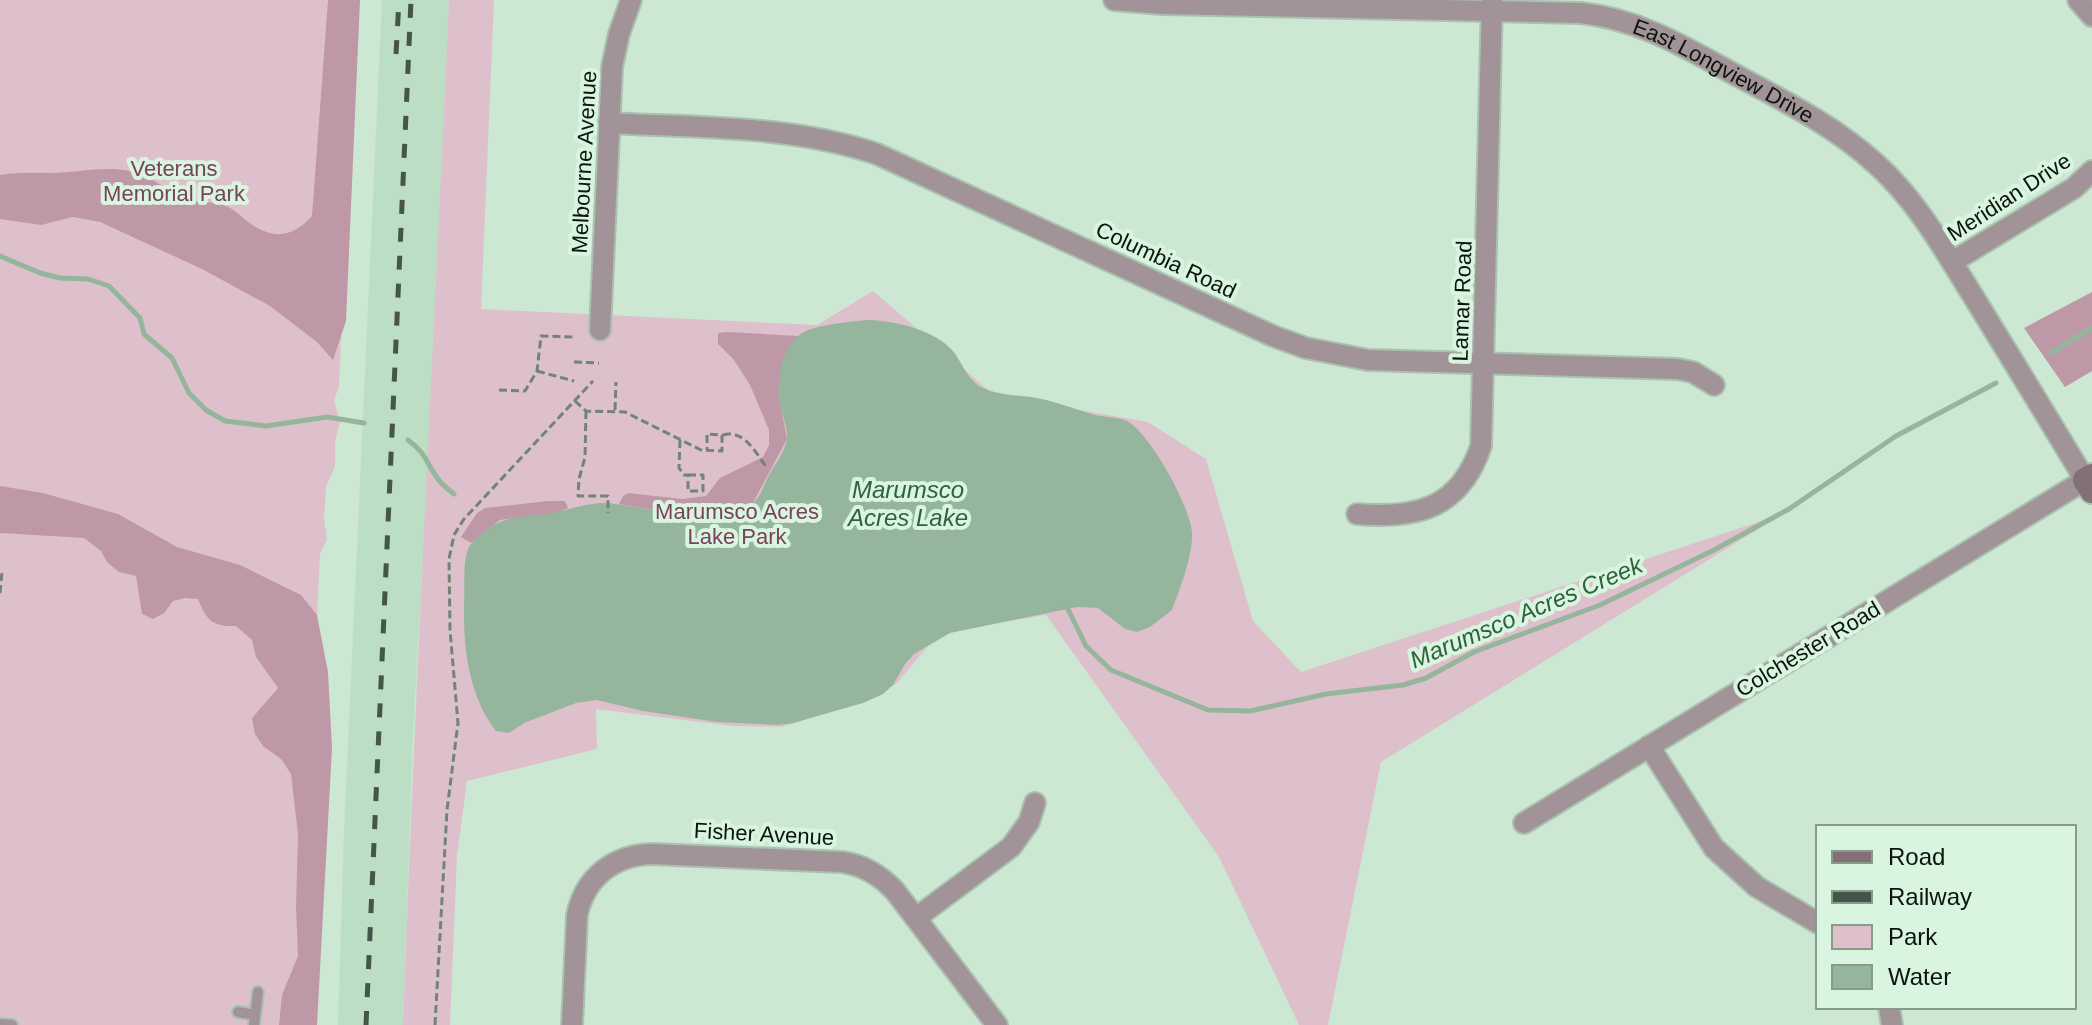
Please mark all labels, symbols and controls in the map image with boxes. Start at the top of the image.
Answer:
street label: East Longview Drive [1630,13,1818,128]
street label: Melbourne Avenue [567,70,601,254]
street label: Meridian Drive [1943,148,2075,246]
park label: Veterans Memorial Park [103,156,246,206]
street label: Columbia Road [1092,217,1240,303]
street label: Lamar Road [1447,240,1477,362]
water label: Marumsco Acres Lake [846,476,968,531]
park label: Marumsco Acres Lake Park [655,499,819,549]
water label: Marumsco Acres Creek [1406,550,1648,673]
street label: Colchester Road [1731,596,1885,702]
street label: Fisher Avenue [693,818,835,850]
legend [1816,825,2076,1009]
text: Road [1888,843,1945,870]
text: Railway [1888,883,1972,910]
text: Park [1888,923,1938,950]
text: Water [1888,963,1951,990]

